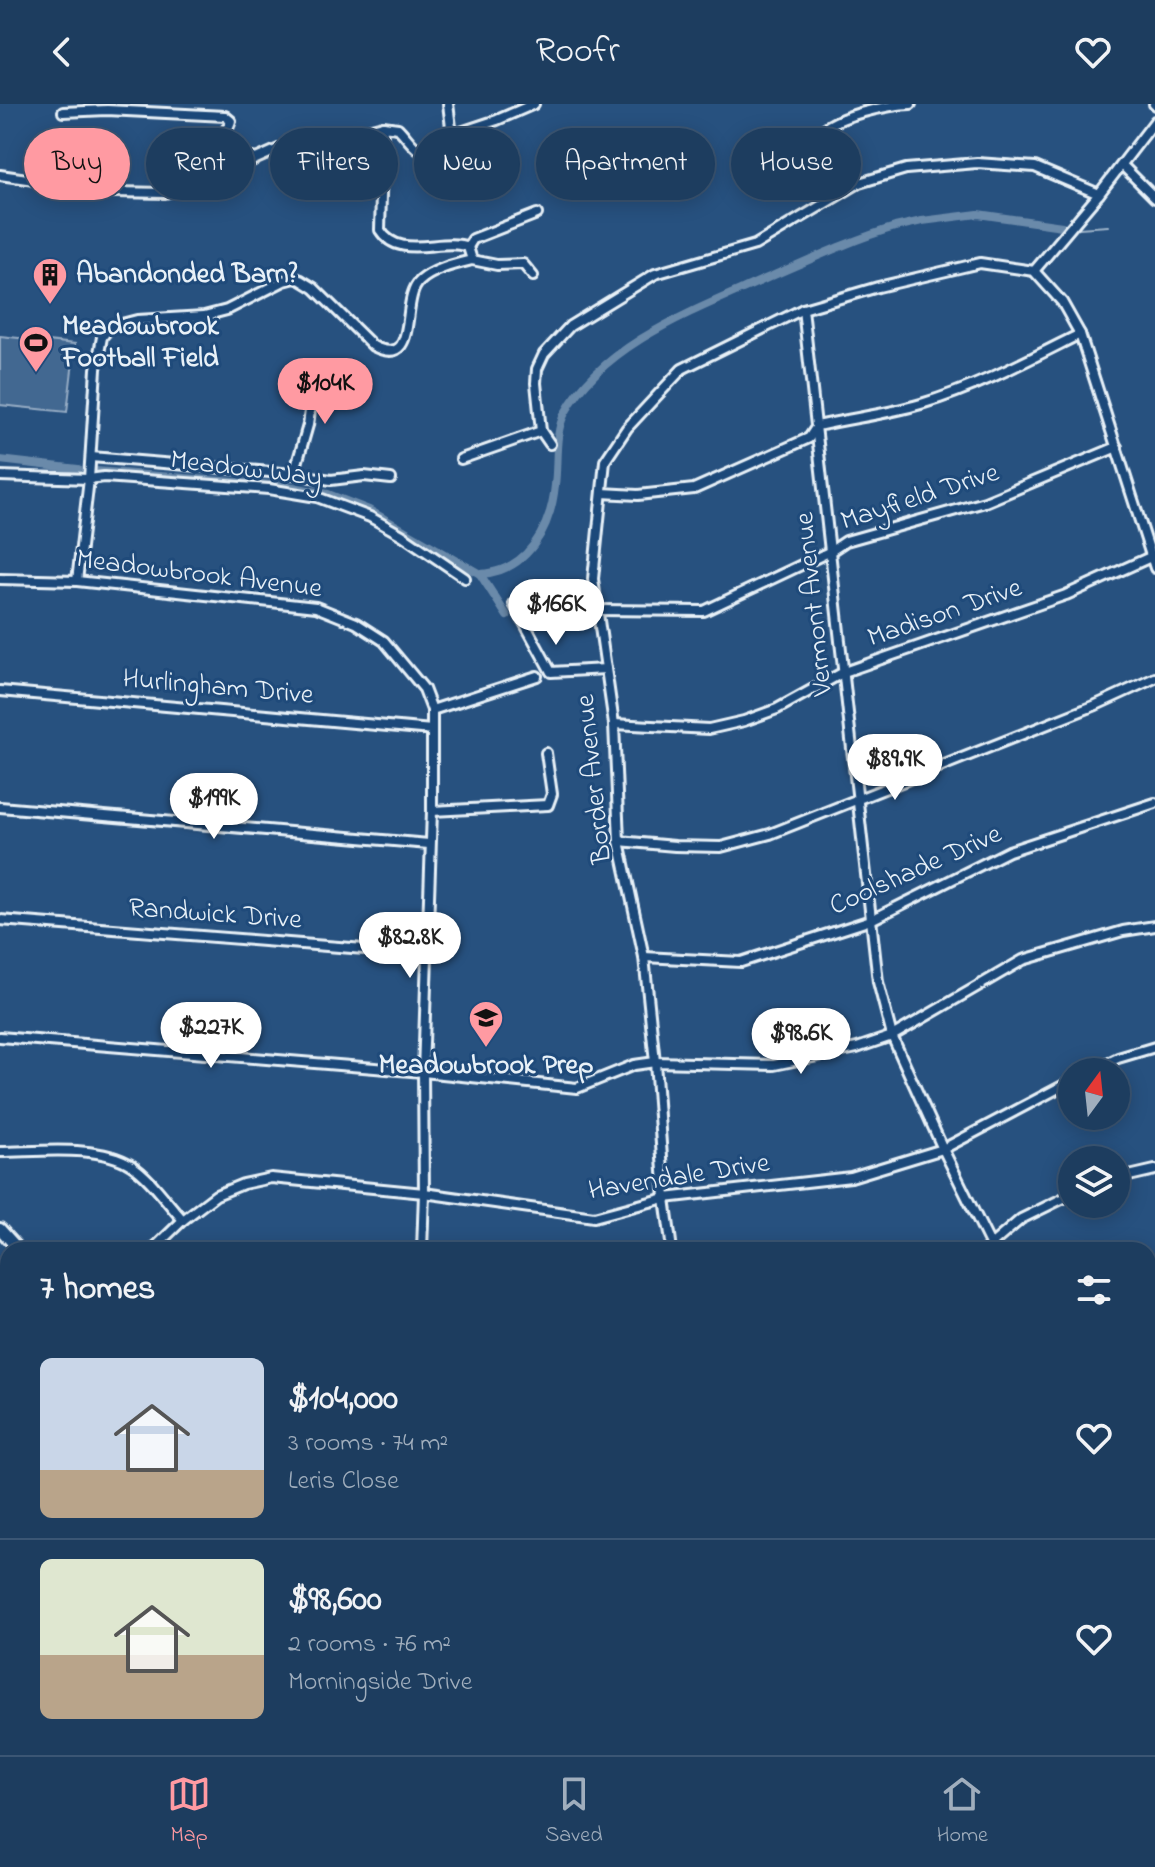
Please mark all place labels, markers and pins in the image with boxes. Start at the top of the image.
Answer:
place label: Abandonded Barn? [76,255,298,296]
building icon: Abandonded Barn? [31,256,69,306]
place label: Meadowbrook Football Field [60,307,220,380]
sports icon: Meadowbrook Football Field [17,324,55,374]
pin: $104K [269,358,381,426]
pin: $166K [500,579,612,647]
pin: $89.9K [830,734,960,802]
pin: $199K [158,773,270,841]
pin: $82.8K [345,912,475,980]
school or university icon: Meadowbrook Prep [467,999,505,1049]
pin: $227K [155,1002,267,1070]
pin: $98.6K [736,1008,866,1076]
place label: Meadowbrook Prep [379,1046,593,1087]

